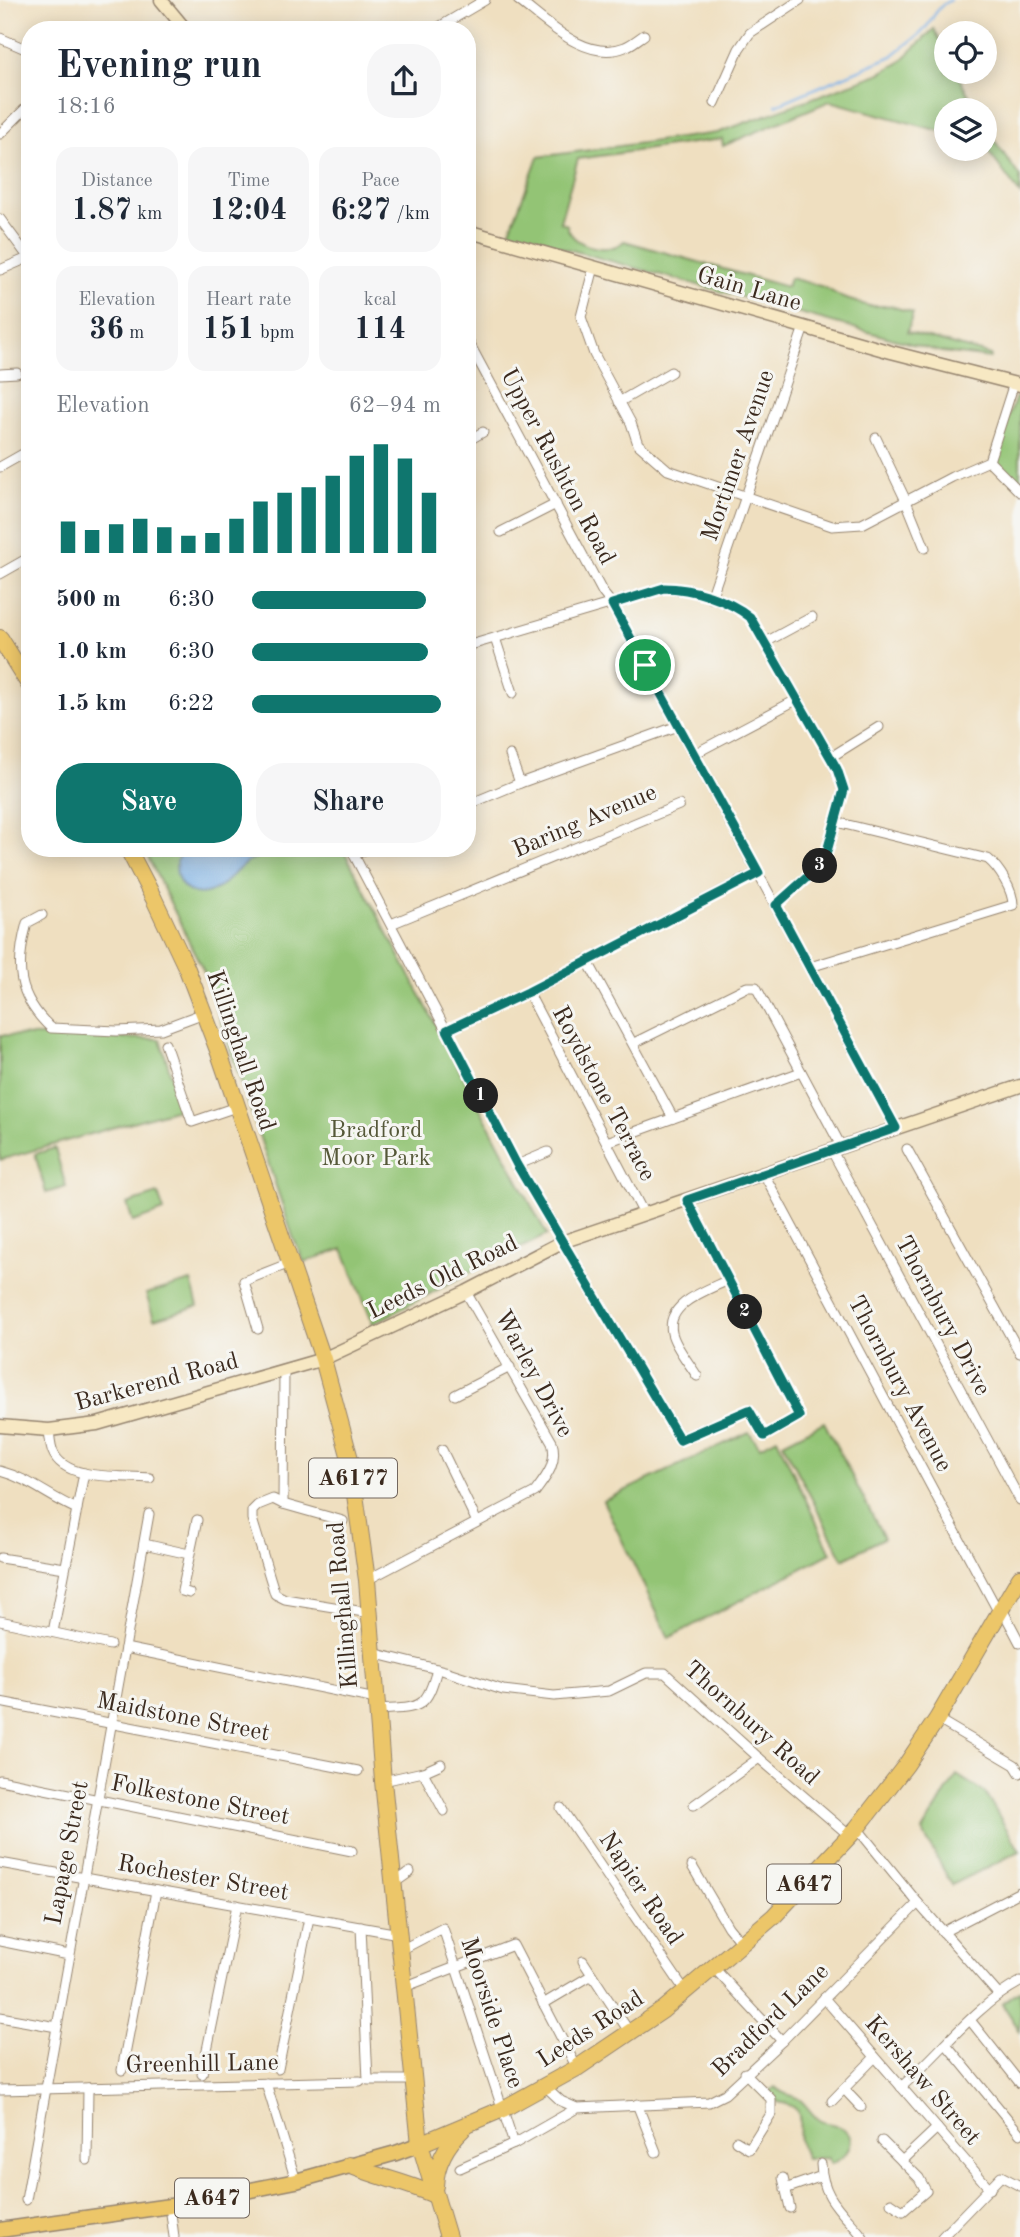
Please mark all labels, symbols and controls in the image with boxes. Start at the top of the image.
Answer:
map controls [934,21,997,161]
button: locate [934,21,997,84]
button: share [367,44,441,118]
text: Evening run [56,48,262,86]
text: 18:16 [56,95,116,118]
button: layers [934,98,997,161]
text: Distance [81,172,153,191]
text: Time [227,172,270,191]
text: Pace [361,172,399,191]
text: 1.87 [71,196,132,226]
text: 12:04 [209,196,287,226]
text: 6:27 [330,196,391,226]
text: km [132,205,162,224]
text: /km [391,205,430,224]
street label: Gain Lane [694,264,804,316]
text: Elevation [78,291,155,310]
text: Heart rate [206,291,291,310]
text: kcal [364,291,397,310]
text: 36 [89,315,124,345]
text: 151 [202,315,255,345]
text: 114 [354,315,406,345]
text: m [124,324,144,343]
text: bpm [255,324,295,343]
street label: Upper Rushton Road [495,365,619,569]
street label: Mortimer Avenue [698,367,780,545]
text: Elevation [56,394,150,417]
text: 62–94 m [349,394,441,417]
text: 500 m [56,588,121,611]
text: 6:30 [168,588,214,611]
pin [615,635,675,695]
text: 1.0 km [56,640,127,663]
text: 6:30 [168,640,214,663]
icon: arrive [626,646,664,684]
text: 1.5 km [56,692,127,715]
text: 6:22 [168,692,214,715]
button: Save [56,763,242,843]
button: Share [256,763,441,843]
street label: Baring Avenue [510,781,660,863]
pin: 3 [802,848,838,884]
text: 3 [814,856,825,875]
street label: Killinghall Road [201,968,279,1134]
street label: Roydstone Terrace [547,1003,659,1185]
pin: 1 [463,1078,498,1114]
text: 1 [475,1086,486,1105]
park label: Bradford Moor Park [321,1119,431,1171]
street label: Leeds Old Road [364,1231,522,1325]
street label: Thornbury Drive [890,1232,994,1400]
street label: Thornbury Avenue [843,1292,955,1476]
pin: 2 [728,1294,762,1330]
text: 2 [739,1302,750,1321]
street label: Warley Drive [490,1307,576,1441]
street label: Barkerend Road [73,1350,241,1416]
road number: A6177 [309,1458,397,1498]
street label: Killinghall Road [325,1520,363,1690]
street label: Thornbury Road [679,1657,823,1791]
street label: Maidstone Street [94,1689,272,1747]
street label: Folkestone Street [109,1772,291,1830]
street label: Lapage Street [42,1779,94,1927]
street label: Napier Road [594,1828,686,1950]
street label: Rochester Street [115,1852,291,1906]
road number: A647 [767,1865,841,1904]
street label: Moorside Place [455,1935,527,2091]
street label: Bradford Lane [708,1960,834,2082]
street label: Leeds Road [534,1987,648,2073]
street label: Kershaw Street [860,2012,984,2150]
street label: Greenhill Lane [125,2052,279,2078]
road number: A647 [175,2178,249,2218]

